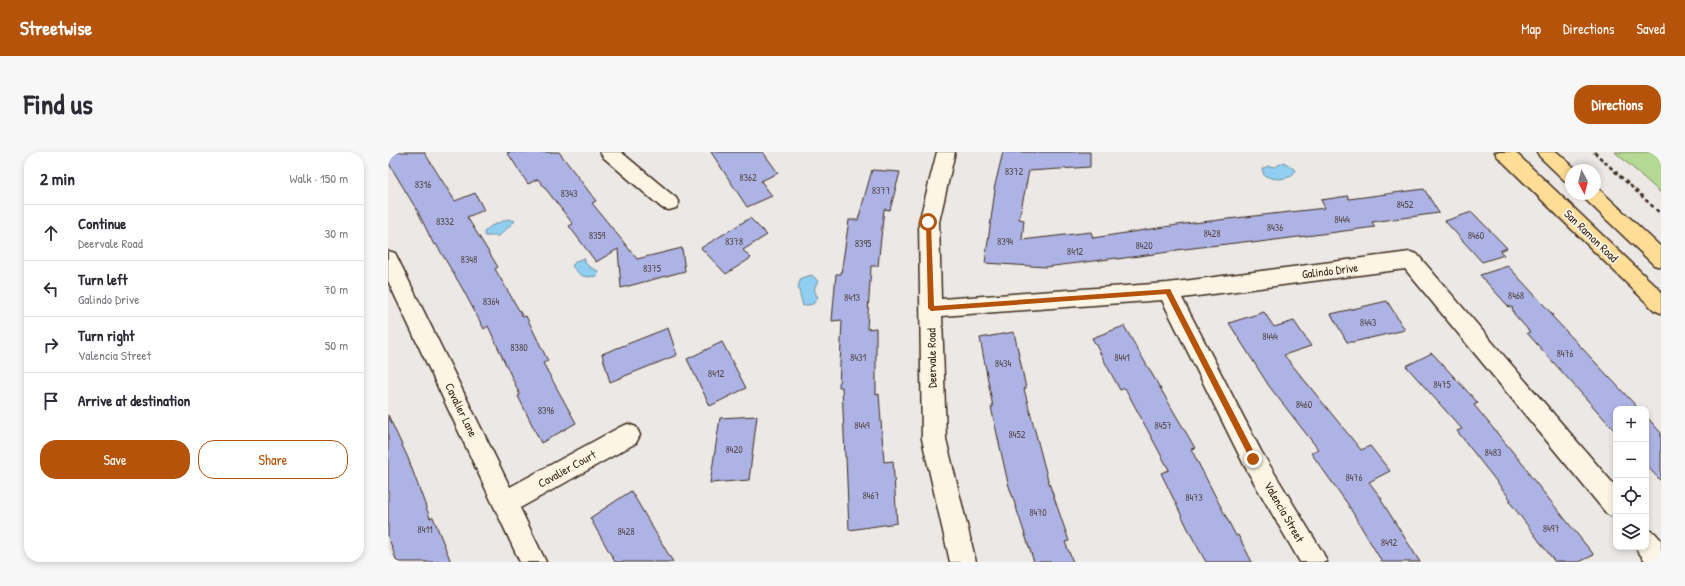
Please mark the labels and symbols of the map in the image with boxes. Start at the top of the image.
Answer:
north arrow [1565,164,1601,200]
house number: 8372 [1005,165,1024,178]
house number: 8362 [739,171,757,184]
house number: 8316 [415,178,431,191]
house number: 8377 [872,184,890,197]
house number: 8343 [560,187,578,200]
house number: 8452 [1397,198,1414,211]
street label: San Ramon Road [1560,205,1622,266]
route start [919,213,937,231]
house number: 8444 [1334,213,1350,226]
house number: 8332 [436,215,454,228]
house number: 8436 [1267,221,1283,234]
house number: 8428 [1203,227,1221,240]
house number: 8359 [589,229,606,242]
house number: 8460 [1468,229,1485,242]
house number: 8378 [725,235,743,248]
house number: 8394 [997,235,1013,248]
house number: 8395 [855,237,872,250]
house number: 8420 [1135,239,1153,252]
house number: 8412 [1067,245,1084,258]
house number: 8348 [461,253,477,266]
street label: Galindo Drive [1301,259,1359,282]
house number: 8375 [643,262,662,275]
house number: 8468 [1508,289,1524,302]
house number: 8413 [844,291,861,304]
house number: 8364 [483,295,500,308]
house number: 8443 [1360,316,1377,329]
street label: Deervale Road [922,328,941,388]
house number: 8444 [1262,330,1278,343]
house number: 8380 [510,341,528,354]
house number: 8476 [1556,347,1574,360]
house number: 8431 [850,351,866,364]
house number: 8441 [1114,351,1130,364]
house number: 8434 [995,357,1011,370]
house number: 8412 [708,367,725,380]
house number: 8475 [1433,378,1451,391]
street label: Cavalier Lane [441,380,482,440]
house number: 8460 [1296,398,1313,411]
house number: 8396 [538,404,554,417]
house number: 8449 [854,419,870,432]
house number: 8457 [1154,419,1172,432]
house number: 8452 [1009,428,1026,441]
house number: 8420 [725,443,743,456]
street label: Cavalier Court [535,445,600,491]
house number: 8483 [1485,446,1502,459]
route end [1244,450,1262,468]
house number: 8476 [1345,471,1363,484]
street label: Valencia Street [1260,478,1309,546]
house number: 8467 [862,489,880,502]
house number: 8473 [1185,491,1203,504]
house number: 8470 [1029,506,1047,519]
house number: 8497 [1543,522,1559,535]
house number: 8411 [417,523,433,536]
house number: 8428 [617,525,635,538]
house number: 8492 [1381,536,1398,549]

